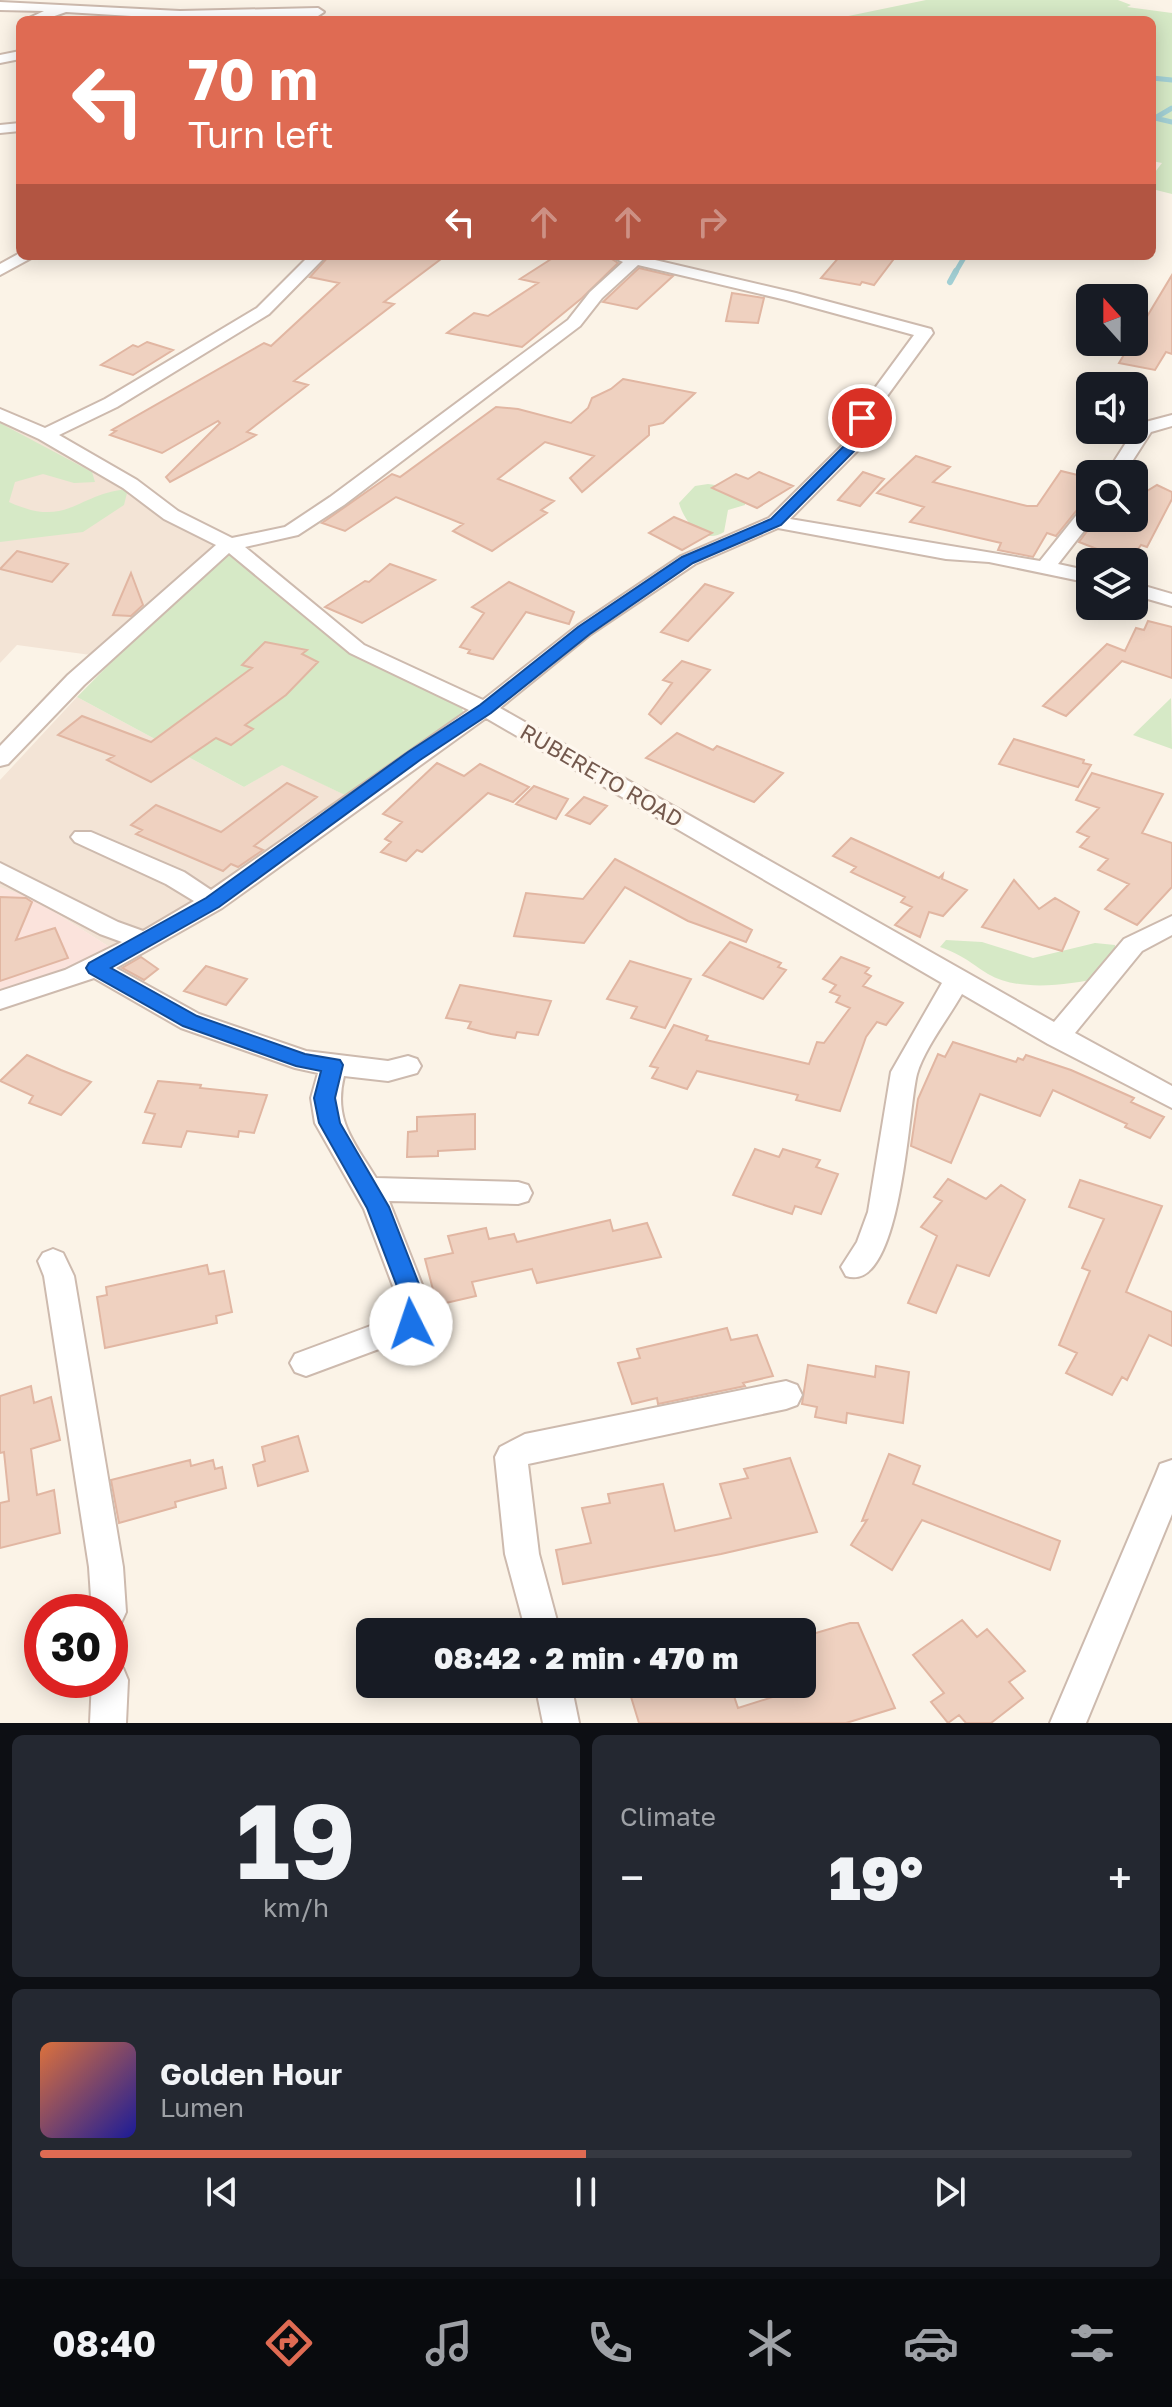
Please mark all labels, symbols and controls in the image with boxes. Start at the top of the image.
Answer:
text: 70 m [188,45,318,112]
icon: left [56,48,160,152]
text: Turn left [188,113,334,156]
icon: left [438,200,482,244]
icon: ahead [522,200,566,244]
icon: ahead [606,200,650,244]
icon: right [690,200,734,244]
north arrow [1076,284,1148,356]
map controls [1076,284,1148,620]
button: sound [1076,372,1148,444]
pin [828,384,896,452]
icon: arrive [840,396,884,440]
button: search [1076,460,1148,532]
button: layers [1076,548,1148,620]
street label: RUBERETO ROAD [516,717,688,833]
position arrow [369,1282,453,1366]
speed limit sign: 30 [24,1594,128,1698]
text: 08:42 · 2 min · 470 m [434,1640,738,1676]
text: 19 [236,1777,356,1902]
text: Climate [620,1801,716,1832]
text: 19° [829,1841,923,1913]
text: − [620,1851,644,1904]
text: + [1108,1851,1132,1904]
text: km/h [263,1892,329,1923]
text: Golden Hour [160,2056,342,2092]
text: Lumen [160,2092,244,2123]
icon: previous [200,2170,244,2214]
icon: pause [564,2170,608,2214]
icon: next [928,2170,972,2214]
icon: directions [261,2315,317,2371]
icon: music [421,2315,477,2371]
icon: phone [582,2315,638,2371]
icon: climate [742,2315,798,2371]
icon: car [903,2315,959,2371]
icon: filters [1064,2315,1120,2371]
text: 08:40 [52,2322,156,2365]

